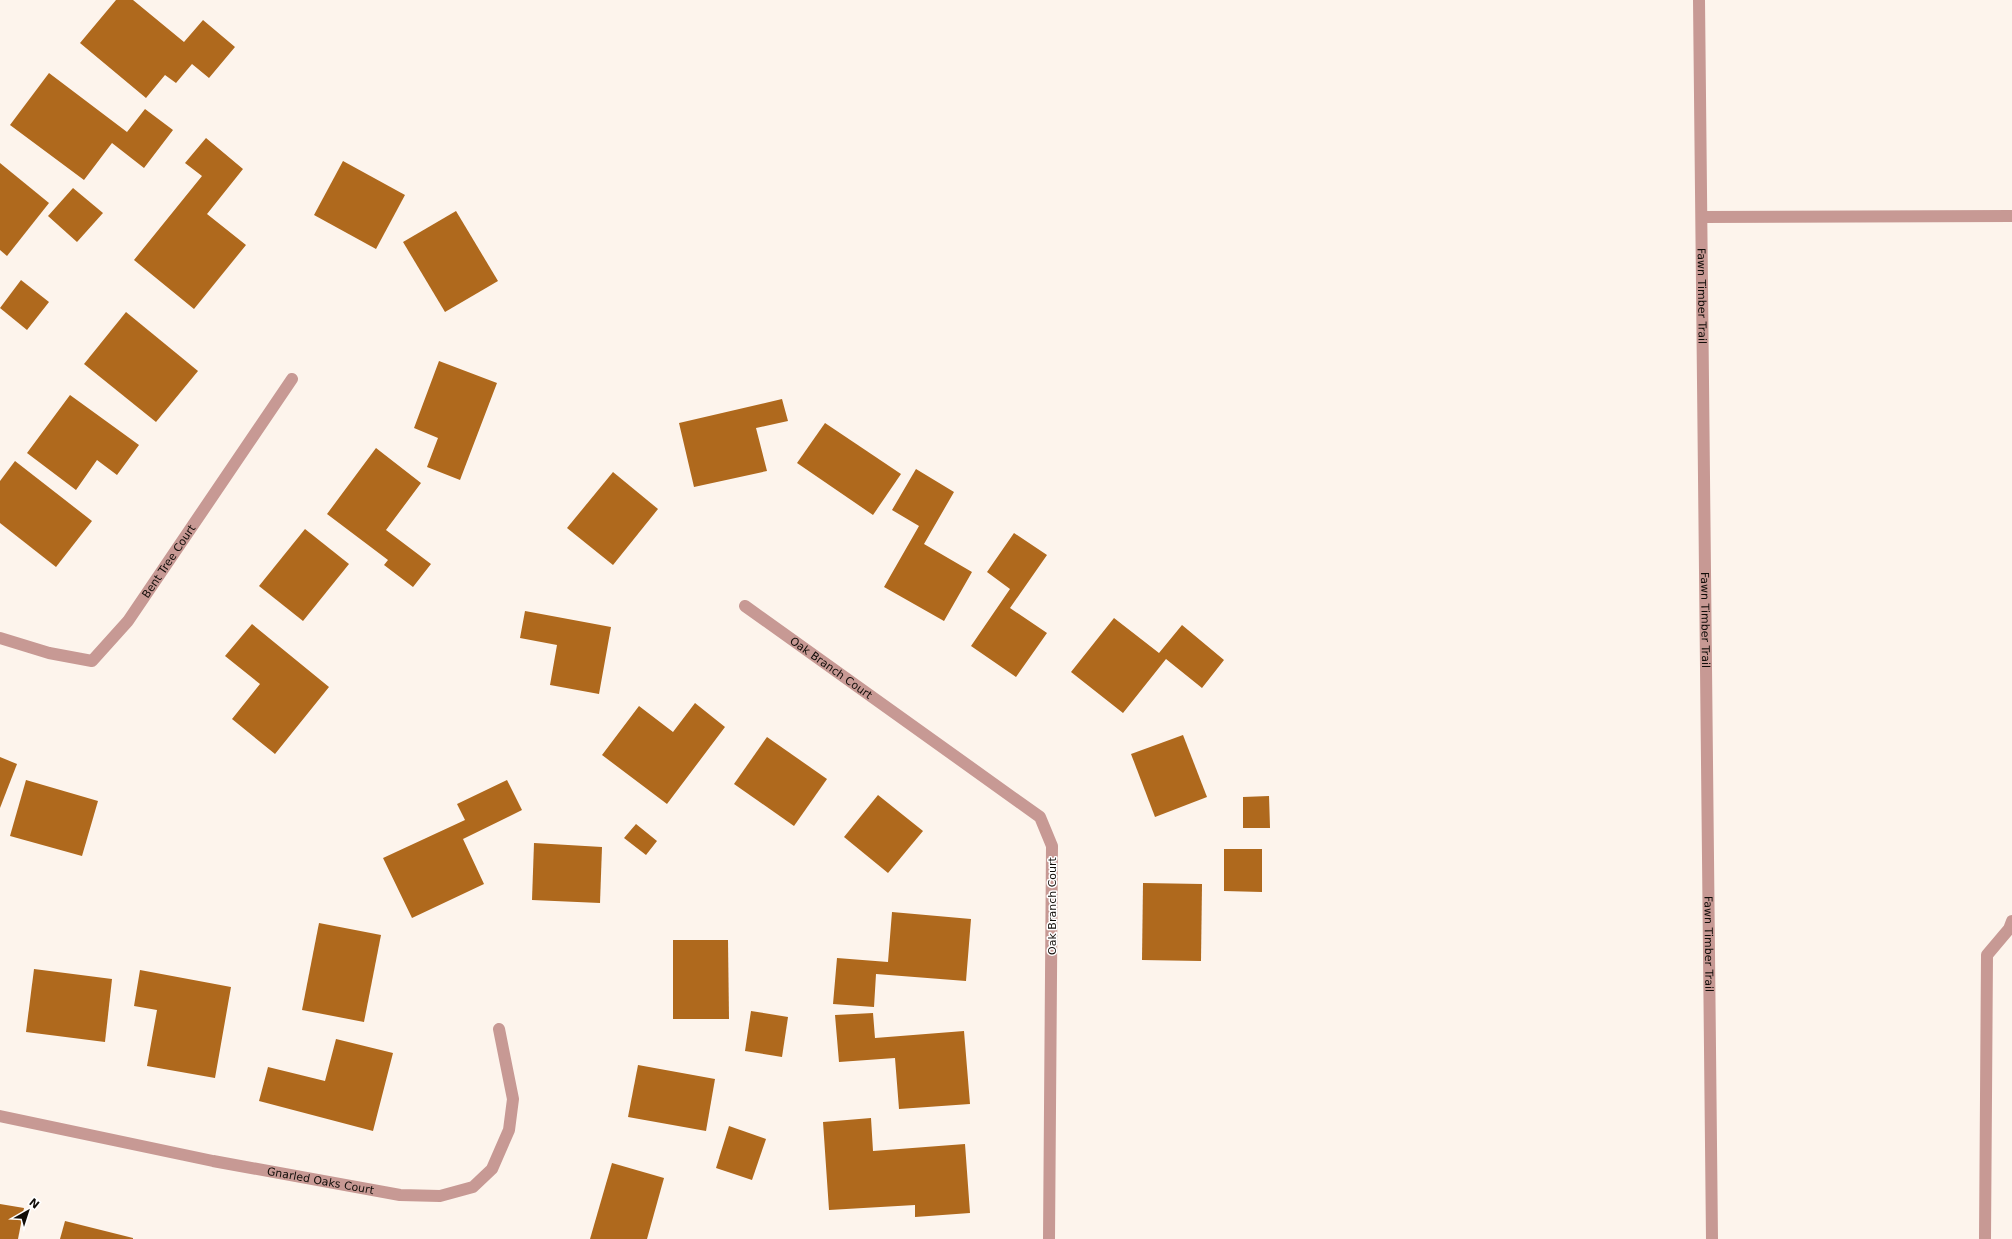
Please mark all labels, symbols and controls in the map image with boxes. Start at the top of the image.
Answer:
street label: Fawn Timber Trail [1695,248,1709,344]
street label: Bent Tree Court [139,522,199,601]
street label: Fawn Timber Trail [1698,572,1712,668]
street label: Oak Branch Court [787,634,875,702]
street label: Oak Branch Court [1046,856,1059,955]
street label: Fawn Timber Trail [1701,896,1715,992]
street label: Gnarled Oaks Court [266,1165,376,1197]
north arrow [8,1191,48,1231]
text: N [26,1196,42,1212]

